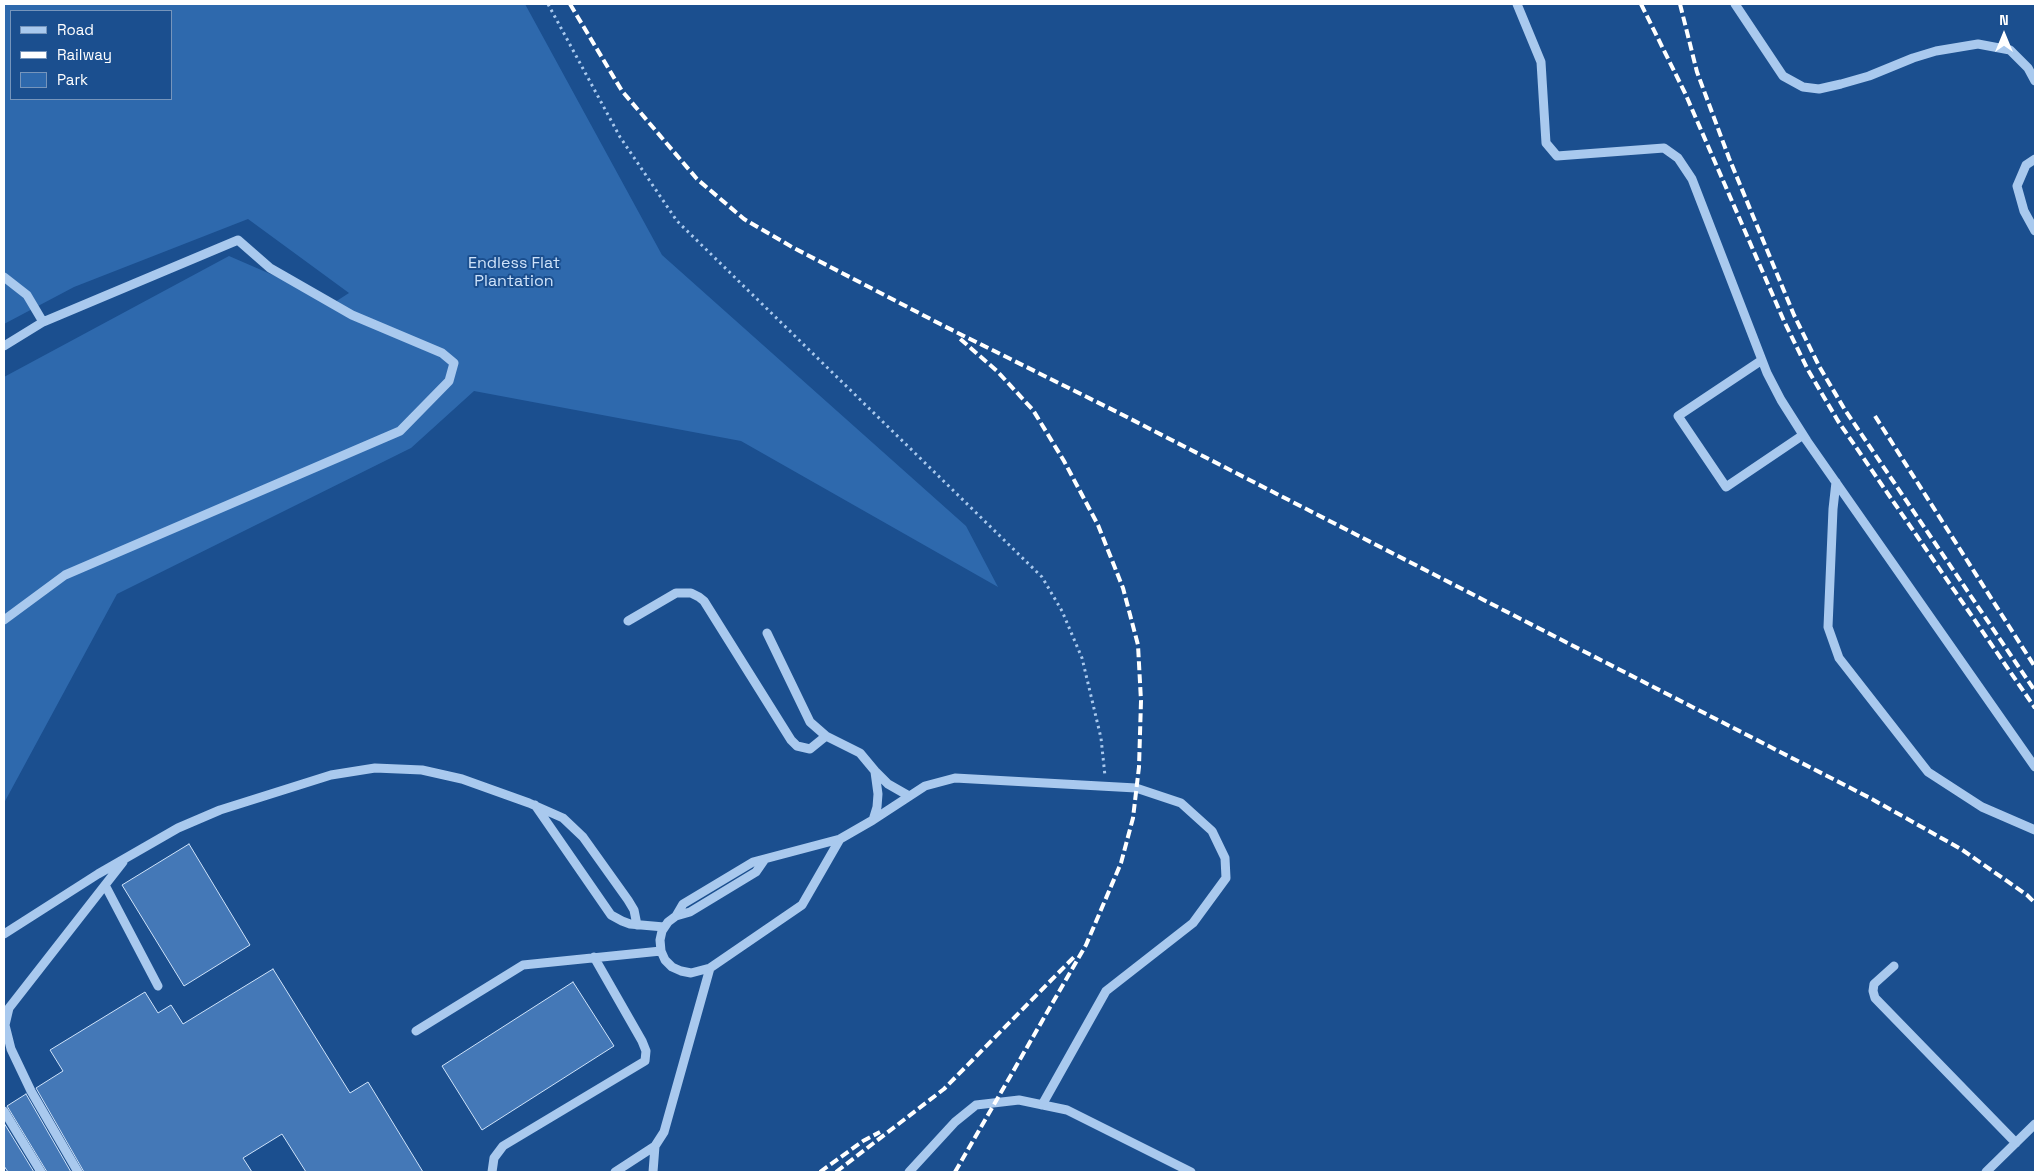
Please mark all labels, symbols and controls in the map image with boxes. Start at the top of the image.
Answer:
legend [10,10,172,100]
north arrow [1979,10,2029,60]
text: N [1999,11,2009,29]
text: Road [57,20,94,39]
text: Railway [57,45,112,64]
text: Park [57,70,88,89]
park label: Endless Flat Plantation [468,254,560,292]

